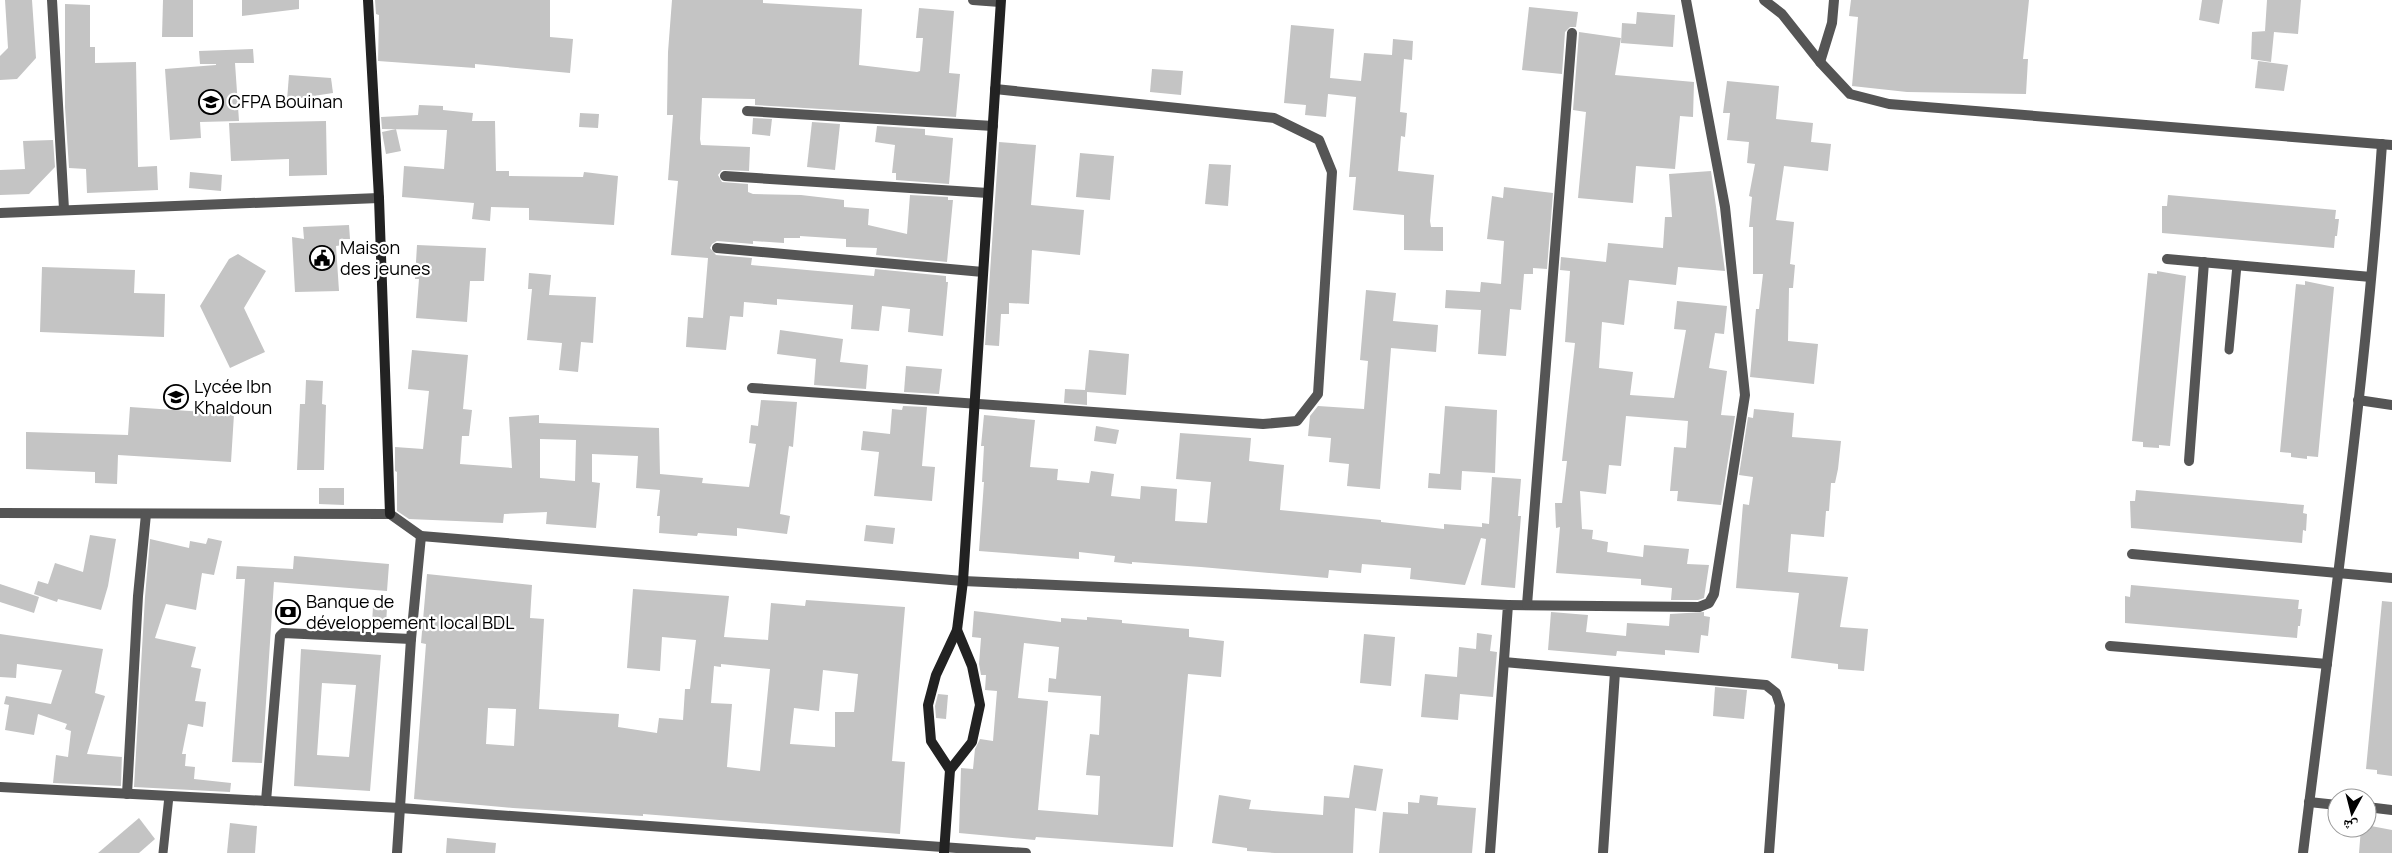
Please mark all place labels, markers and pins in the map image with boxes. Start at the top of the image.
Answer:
school or university icon: CFPA Bouinan [198,89,224,115]
place label: CFPA Bouinan [228,89,343,113]
place label: Maison des jeunes [340,235,431,280]
public building icon: Maison des jeunes [309,245,335,271]
place label: Lycée Ibn Khaldoun [194,374,272,419]
school or university icon: Lycée Ibn Khaldoun [163,384,189,410]
place label: Banque de développement local BDL [306,589,514,634]
bank icon: Banque de développement local BDL [275,599,301,625]

